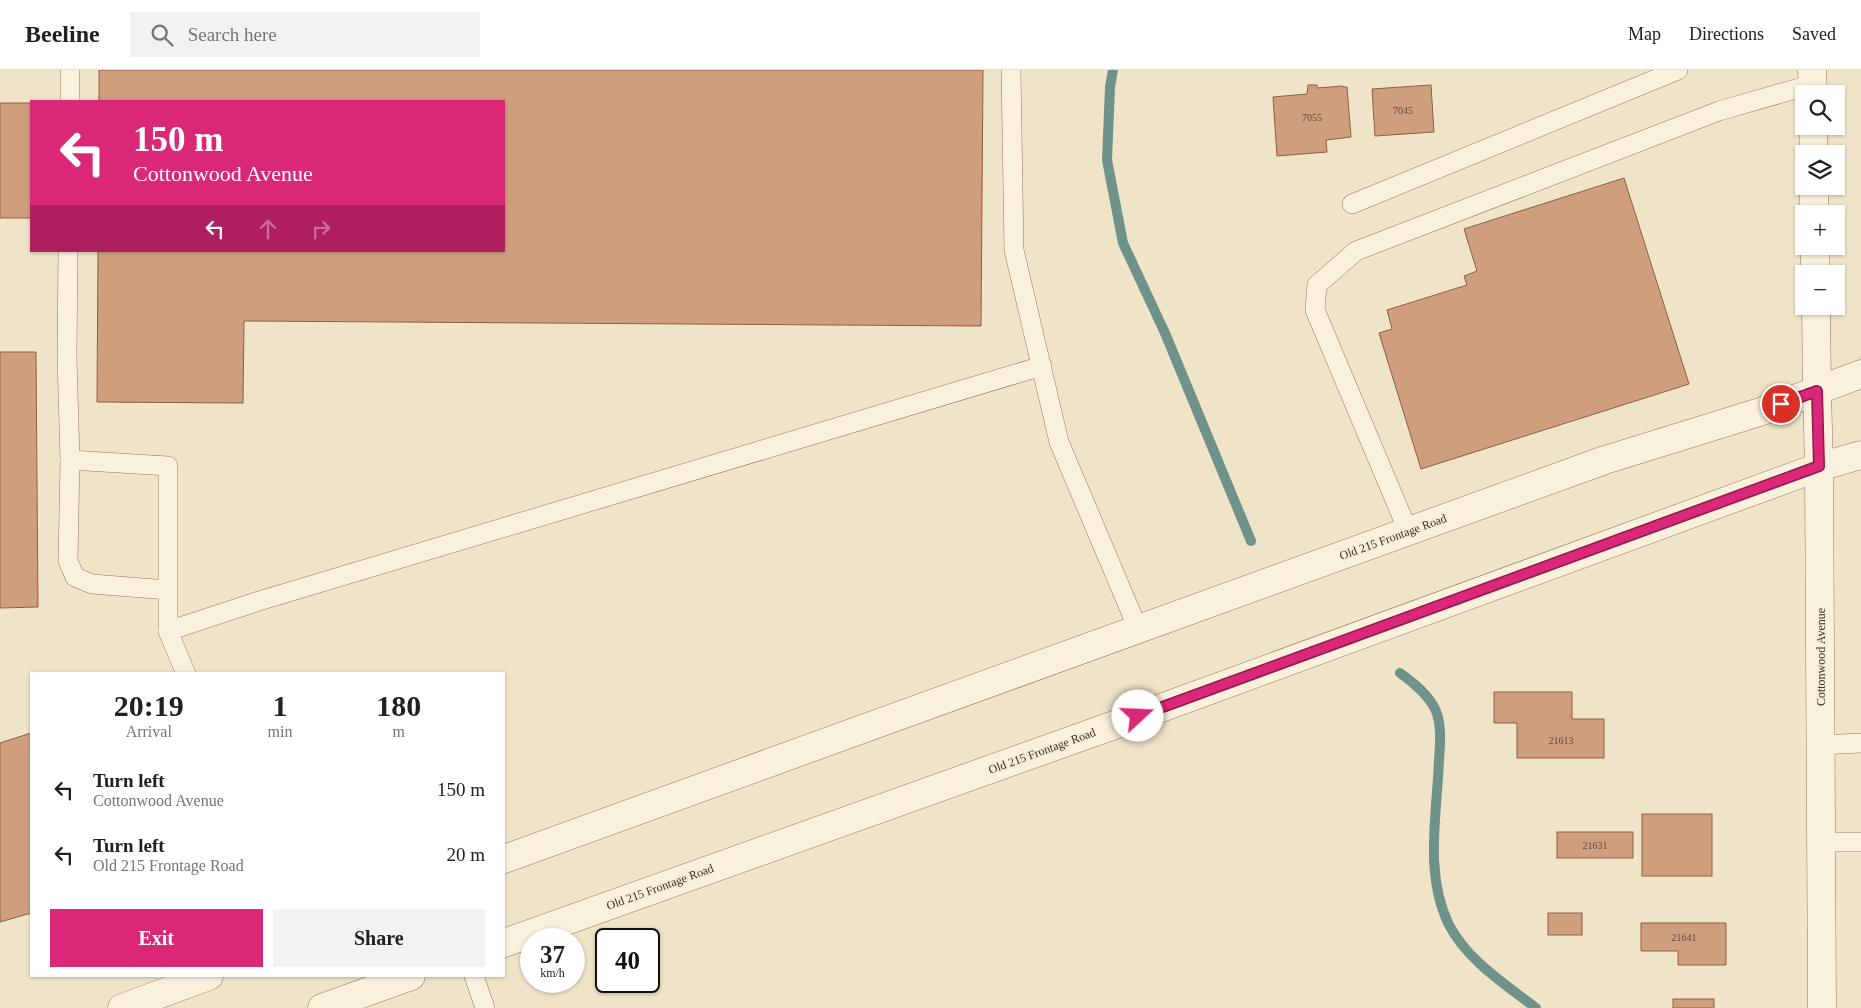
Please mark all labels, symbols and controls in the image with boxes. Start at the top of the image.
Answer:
search box [130,12,480,57]
text: Beeline [25,21,100,47]
icon: search [148,21,176,49]
text: Search here [188,24,277,45]
text: Map [1628,24,1661,44]
text: Directions [1689,24,1764,44]
text: Saved [1792,24,1836,44]
map controls [1795,85,1845,315]
button: search [1795,85,1845,135]
house number: 7045 [1393,105,1413,116]
house number: 7055 [1302,112,1322,123]
icon: left [50,120,115,185]
text: 150 m [133,120,223,159]
button: layers [1795,145,1845,195]
text: Cottonwood Avenue [133,161,313,186]
button: + [1795,205,1845,255]
icon: left [201,215,229,243]
icon: ahead [254,215,282,243]
icon: right [307,215,335,243]
button: − [1795,265,1845,315]
pin [1760,383,1802,425]
icon: arrive [1767,390,1795,418]
street label: Old 215 Frontage Road [1338,511,1448,563]
street label: Cottonwood Avenue [1814,608,1828,706]
text: 20:19 [114,689,184,722]
text: 1 [272,689,287,722]
text: 180 [376,689,421,722]
position arrow [1111,689,1163,741]
text: Arrival [126,723,172,740]
text: min [268,723,292,740]
text: m [392,723,405,740]
street label: Old 215 Frontage Road [987,725,1097,777]
house number: 21613 [1549,735,1574,746]
text: Turn left [93,770,165,791]
icon: left [50,776,78,804]
text: 150 m [437,779,485,800]
text: Cottonwood Avenue [93,792,224,809]
text: Turn left [93,835,165,856]
house number: 21631 [1583,840,1608,851]
icon: left [50,841,78,869]
text: 20 m [446,844,485,865]
text: Old 215 Frontage Road [93,857,244,874]
street label: Old 215 Frontage Road [605,861,715,913]
button: Exit [50,909,263,967]
button: Share [273,909,485,967]
speed limit sign: 40 [595,928,660,993]
house number: 21641 [1672,932,1697,943]
text: 37 [540,941,565,968]
text: km/h [540,966,565,980]

